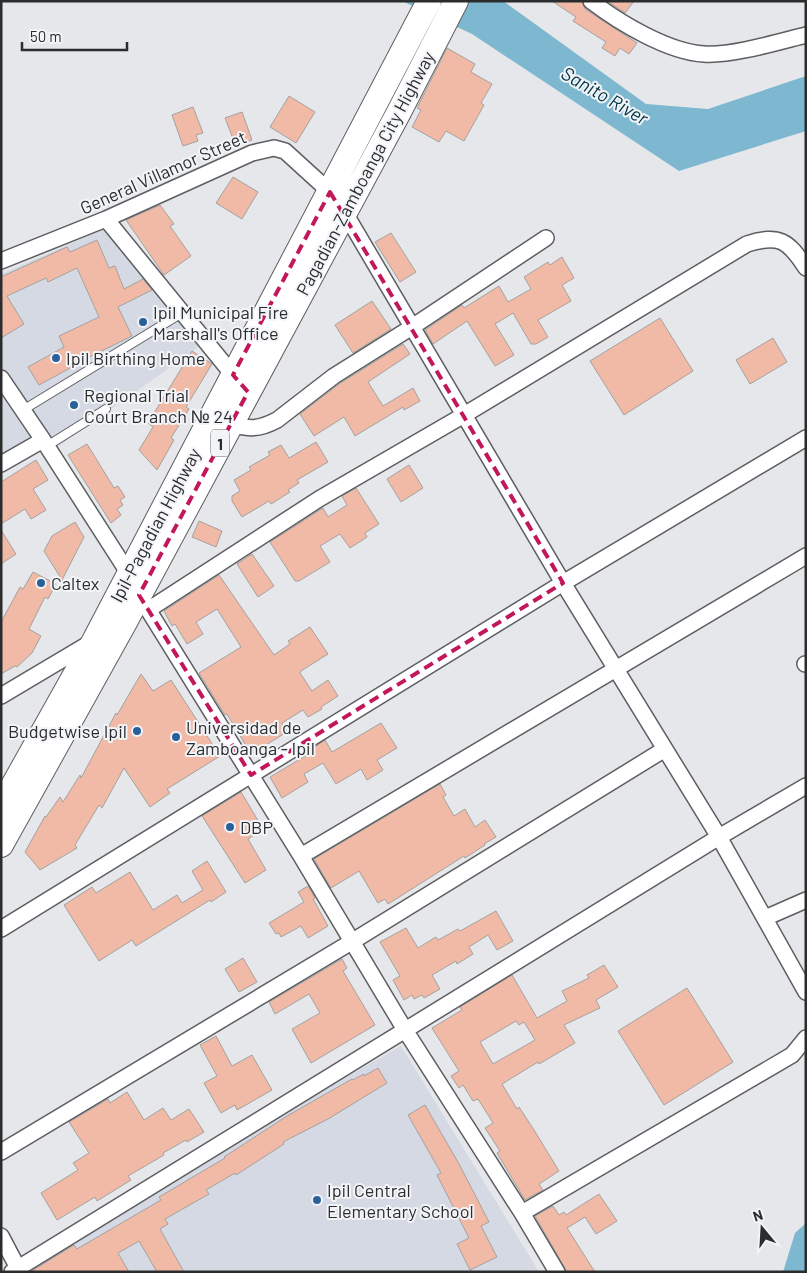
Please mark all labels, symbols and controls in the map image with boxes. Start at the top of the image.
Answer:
scale bar [22,20,128,52]
text: 50 m [30,27,62,45]
street label: Pagadian-Zamboanga City Highway [291,47,439,299]
water label: Sanito River [557,61,654,130]
street label: General Villamor Street [76,125,250,219]
place label: Ipil Municipal Fire Marshall's Office [153,301,288,344]
marker: Ipil Municipal Fire Marshall's Office [137,316,149,328]
place label: Ipil Birthing Home [66,347,205,369]
marker: Ipil Birthing Home [50,352,62,364]
place label: Regional Trial Court Branch № 24 [84,384,233,427]
marker: Regional Trial Court Branch № 24 [68,399,80,411]
road number: 1 [211,429,229,456]
street label: Ipil-Pagadian Highway [105,444,205,606]
place label: Caltex [51,572,100,594]
marker: Caltex [35,577,47,589]
place label: Universidad de Zamboanga - Ipil [186,716,315,759]
place label: Budgetwise Ipil [8,720,127,742]
marker: Budgetwise Ipil [131,725,143,737]
marker: Universidad de Zamboanga - Ipil [170,731,182,743]
place label: DBP [240,816,273,838]
marker: DBP [224,821,236,833]
place label: Ipil Central Elementary School [327,1179,474,1222]
marker: Ipil Central Elementary School [311,1194,323,1206]
north arrow [737,1203,787,1253]
text: N [751,1206,765,1225]

